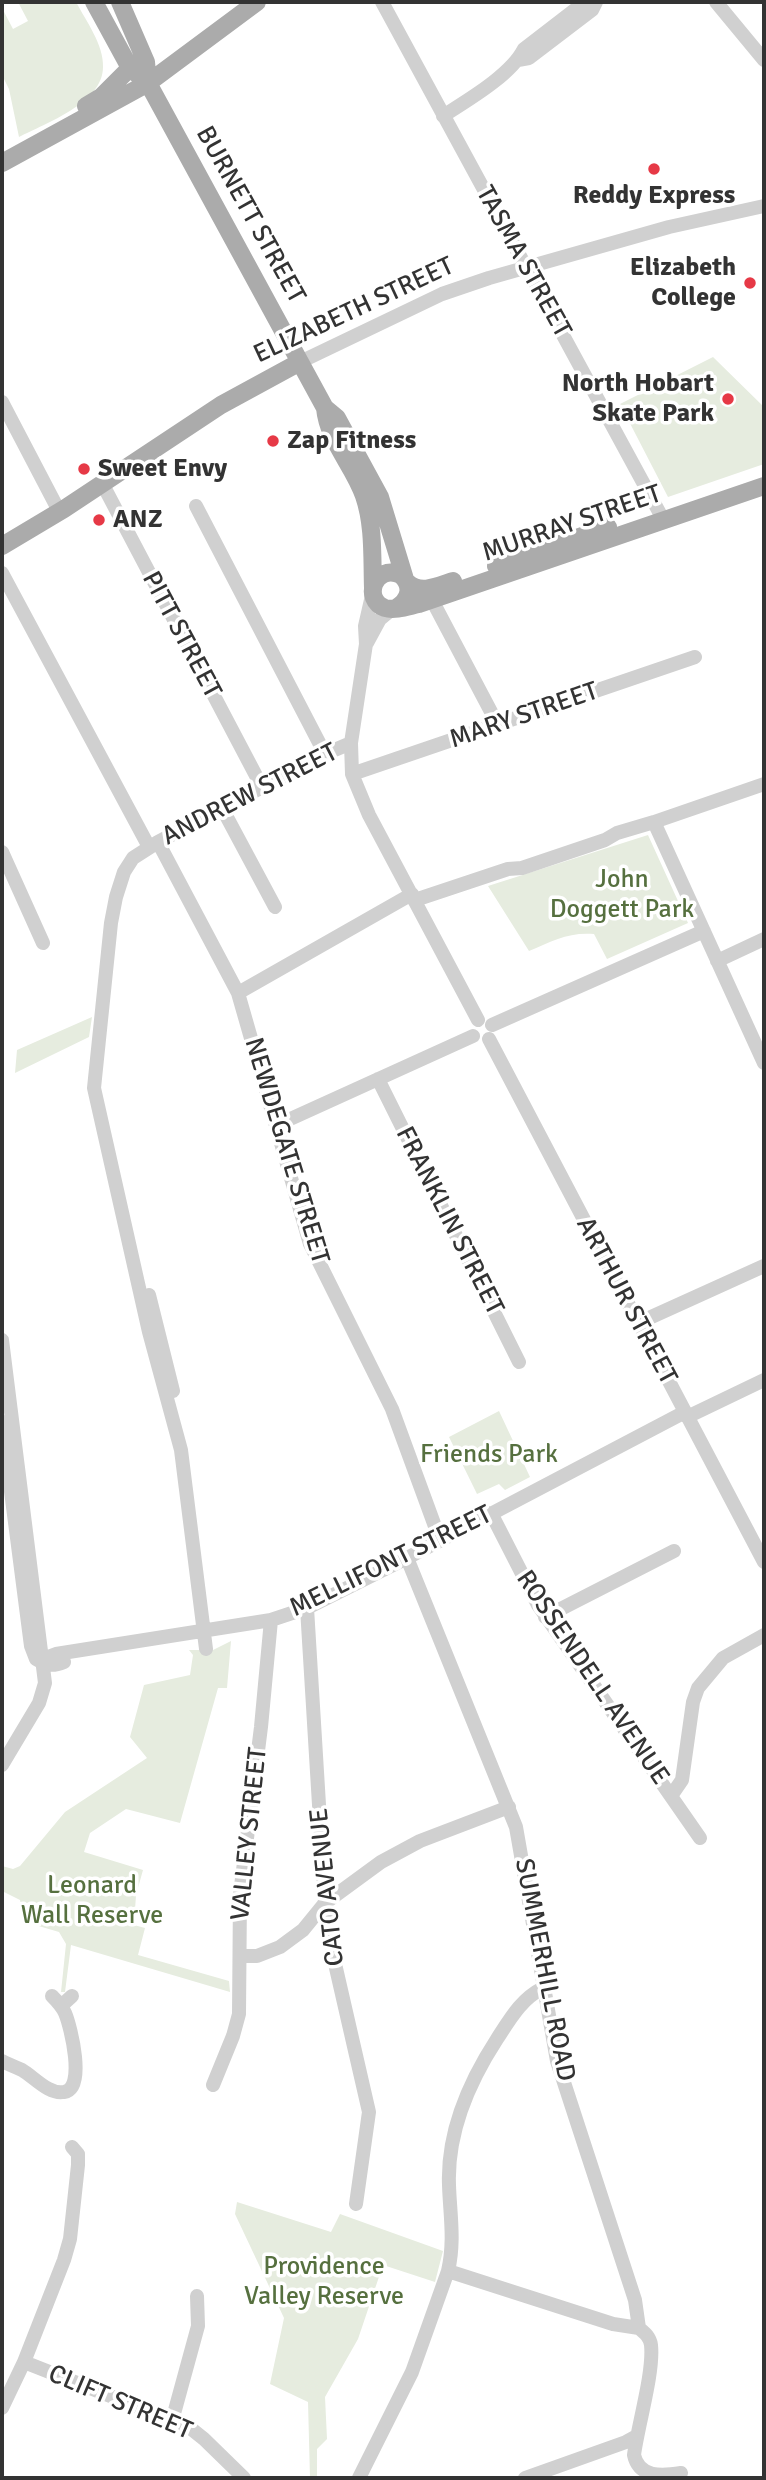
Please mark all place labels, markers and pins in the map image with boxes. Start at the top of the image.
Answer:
marker: Reddy Express [646,161,662,177]
place label: Reddy Express [573,180,735,212]
place label: Elizabeth College [630,252,736,314]
marker: Elizabeth College [742,275,758,291]
place label: North Hobart Skate Park [562,368,714,430]
marker: North Hobart Skate Park [720,391,736,407]
place label: Zap Fitness [287,425,416,457]
marker: Zap Fitness [265,433,281,449]
place label: Sweet Envy [98,453,227,485]
marker: Sweet Envy [76,461,92,477]
place label: ANZ [113,504,163,536]
marker: ANZ [91,512,107,528]

